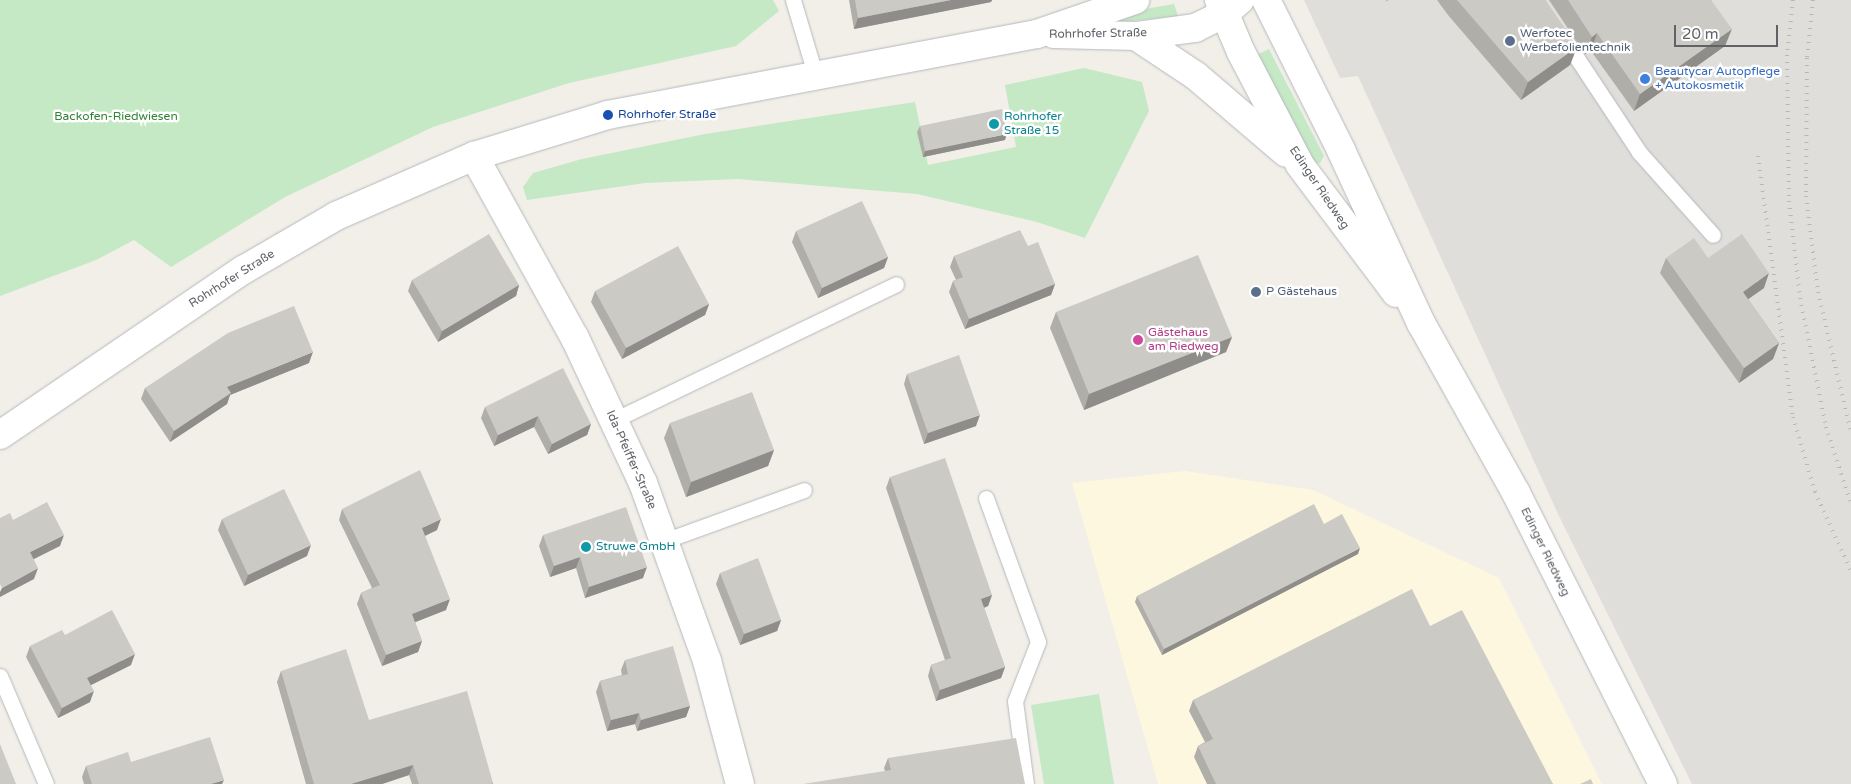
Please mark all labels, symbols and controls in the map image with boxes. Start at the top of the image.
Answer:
scale bar [1676,15,1780,47]
text: 20 m [1682,25,1719,43]
street label: Rohrhofer Straße [1049,26,1147,42]
place label: Werfotec Werbefolientechnik [1520,27,1631,55]
marker: Werfotec Werbefolientechnik [1504,35,1516,47]
place label: Beautycar Autopflege + Autokosmetik [1655,65,1780,93]
marker: Beautycar Autopflege + Autokosmetik [1639,73,1651,85]
place label: Rohrhofer Straße [618,108,716,122]
marker: Rohrhofer Straße [602,109,614,121]
park label: Backofen-Riedwiesen [54,110,178,124]
place label: Rohrhofer Straße 15 [1004,110,1062,138]
marker: Rohrhofer Straße 15 [988,118,1000,130]
street label: Edinger Riedweg [1286,144,1352,232]
street label: Rohrhofer Straße [187,247,277,311]
place label: P Gästehaus [1266,285,1337,299]
marker: P Gästehaus [1250,286,1262,298]
place label: Gästehaus am Riedweg [1148,326,1219,354]
marker: Gästehaus am Riedweg [1132,334,1144,346]
street label: Ida-Pfeiffer-Straße [603,408,659,512]
street label: Edinger Riedweg [1517,505,1573,599]
place label: Struwe GmbH [596,540,676,554]
marker: Struwe GmbH [580,541,592,553]

